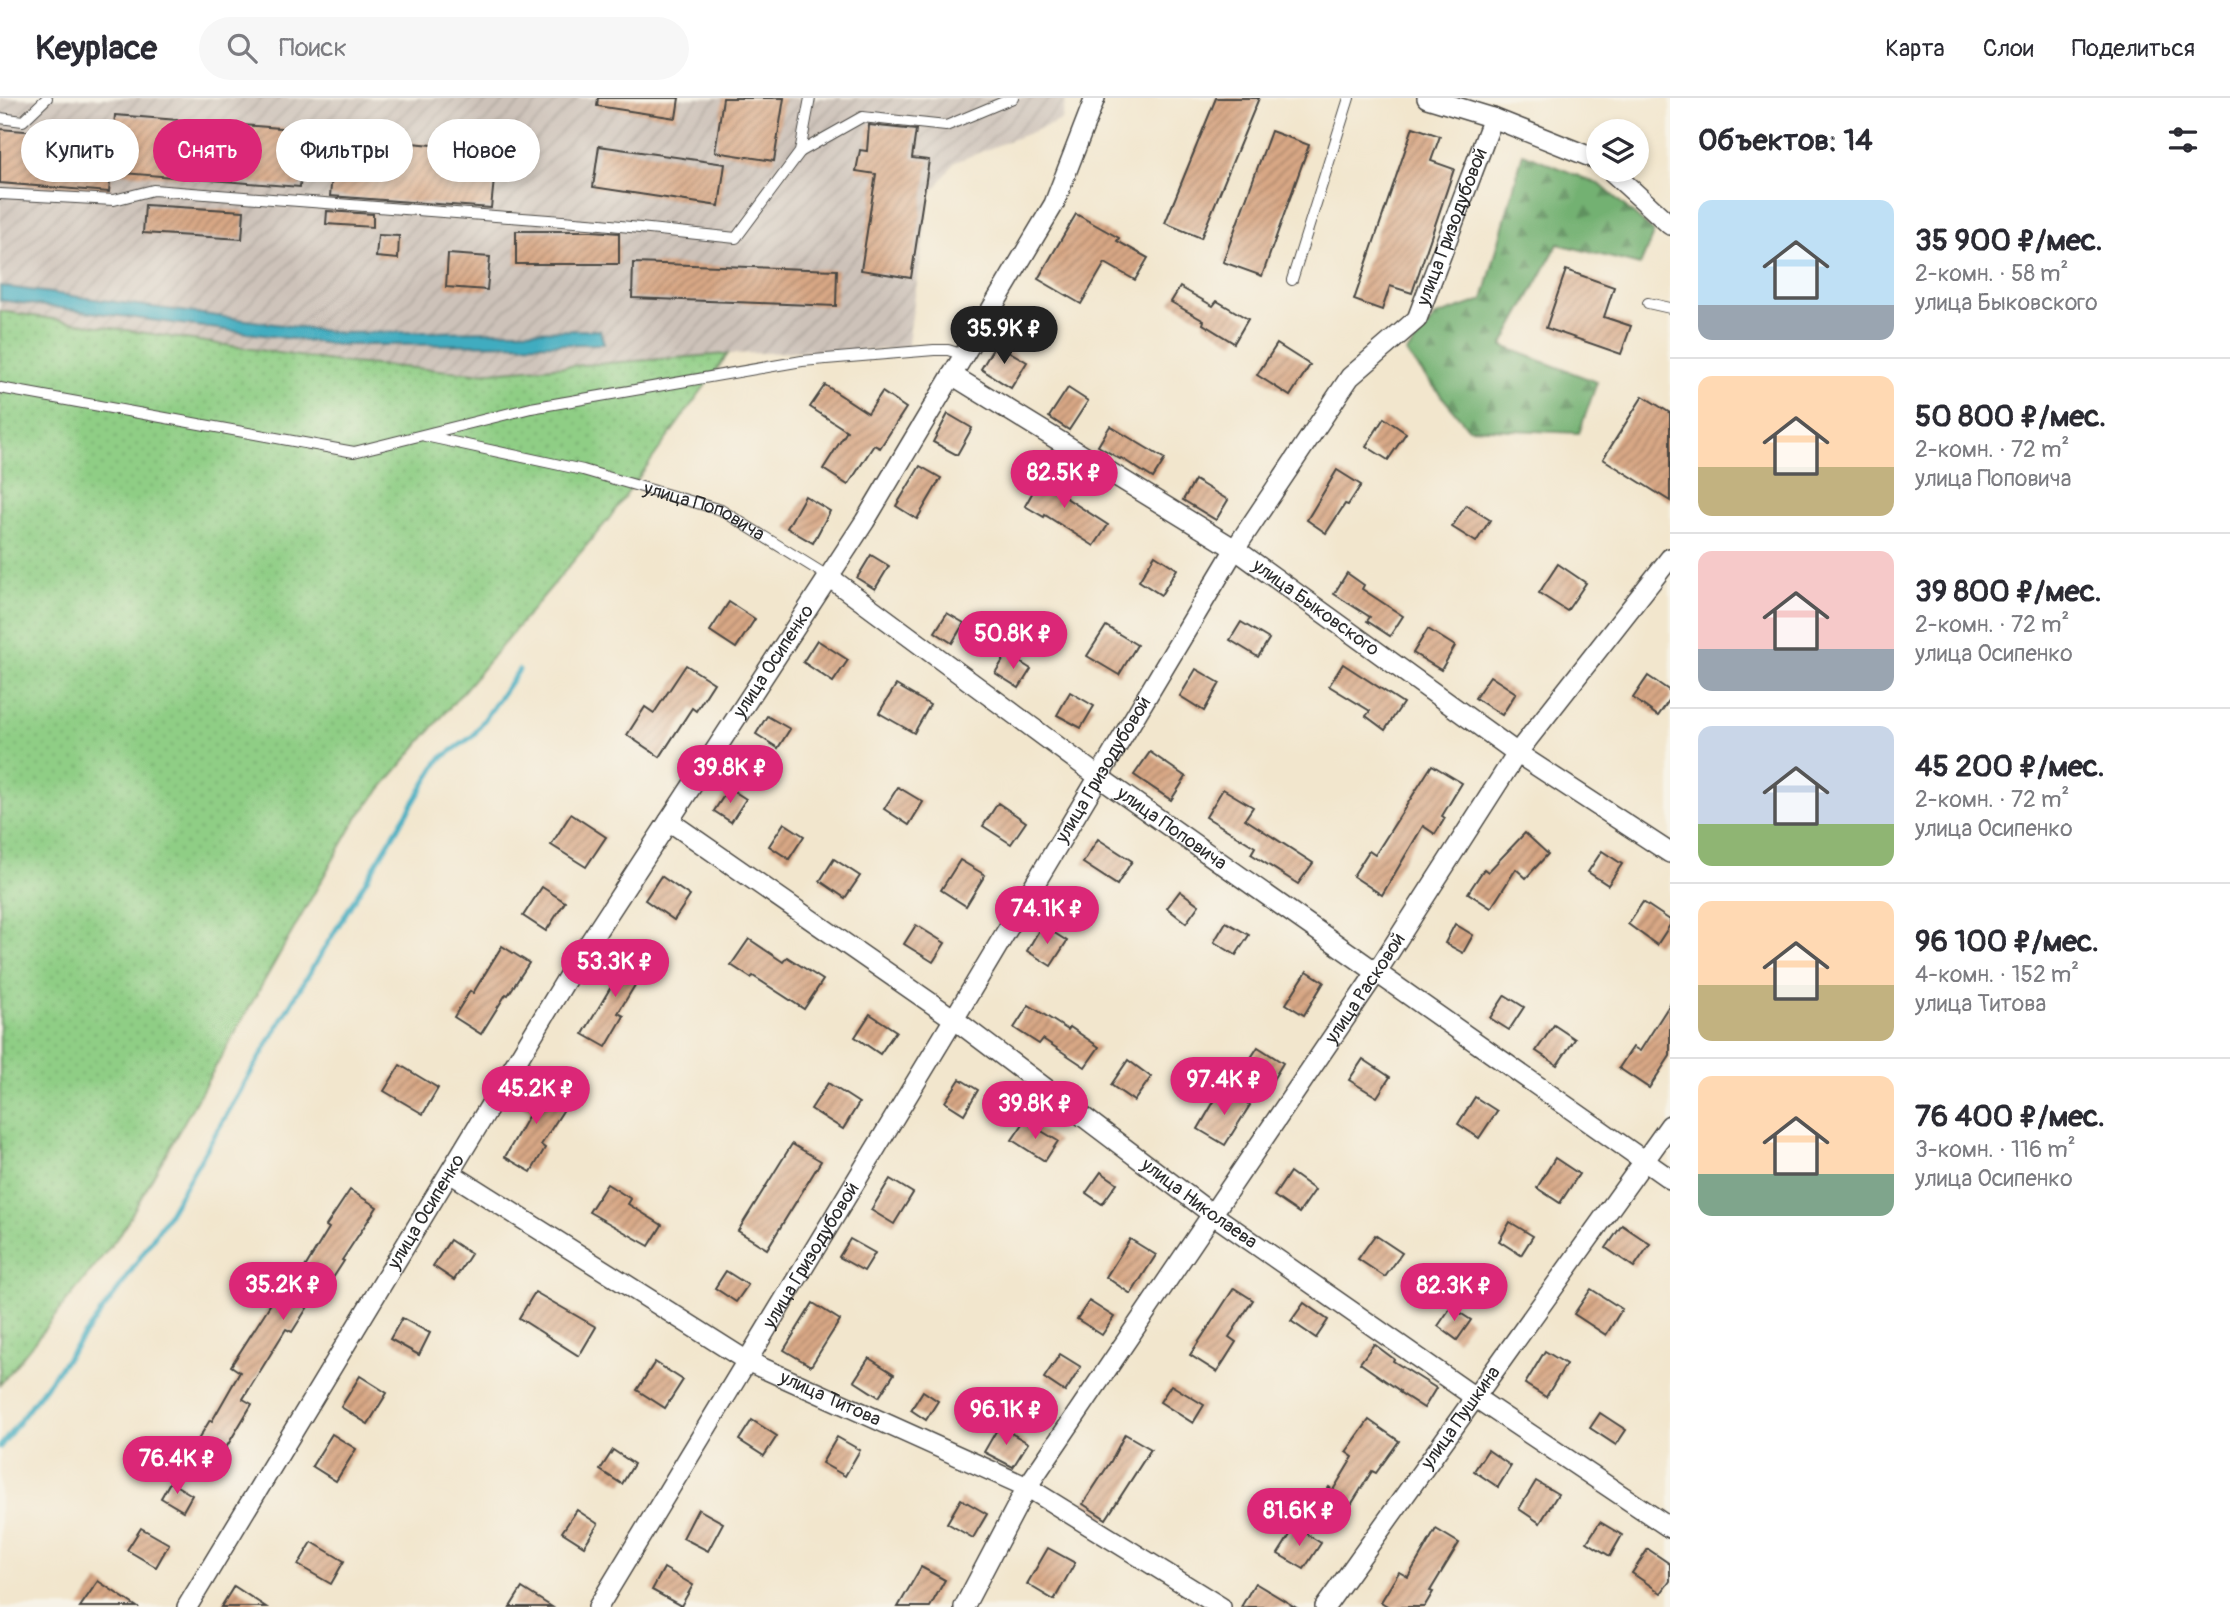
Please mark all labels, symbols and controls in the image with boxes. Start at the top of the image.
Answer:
search box [199,17,689,80]
text: Keyplace [35,28,157,69]
icon: search [223,29,261,67]
text: Поиск [279,32,347,64]
text: Карта [1885,34,1945,63]
text: Слои [1983,34,2034,63]
text: Поделиться [2072,34,2195,63]
chip: Купить [21,119,139,182]
chip: Снять [153,119,262,182]
chip: Фильтры [276,119,413,182]
chip: Новое [427,119,540,182]
map controls [1586,119,1649,182]
button: layers [1586,119,1649,182]
icon: filters [2164,121,2202,159]
text: Объектов: 14 [1698,122,1873,159]
street label: улица Гризодубовой [1411,145,1493,310]
text: 35 900 ₽/мес. [1915,222,2103,259]
icon: home [1754,228,1838,312]
text: 2-комн. · 58 m² [1915,259,2068,288]
text: улица Быковского [1915,288,2097,317]
pin: 35.9K ₽ [939,306,1069,366]
text: 35.9K ₽ [967,314,1041,343]
text: 50 800 ₽/мес. [1915,398,2106,435]
icon: home [1754,404,1838,488]
text: 2-комн. · 72 m² [1915,435,2069,464]
pin: 82.5K ₽ [999,450,1129,510]
text: 82.5K ₽ [1027,458,1101,487]
text: улица Поповича [1915,464,2071,493]
street label: улица Поповича [640,476,769,546]
street label: улица Быковского [1247,553,1384,661]
text: 39 800 ₽/мес. [1915,573,2101,610]
icon: home [1754,579,1838,663]
street label: улица Осипенко [727,600,819,723]
text: 2-комн. · 72 m² [1915,610,2069,639]
pin: 50.8K ₽ [948,612,1078,671]
text: 50.8K ₽ [974,619,1052,648]
text: улица Осипенко [1915,639,2073,668]
street label: улица Гризодубовой [1050,692,1156,848]
pin: 39.8K ₽ [665,746,795,805]
text: 45 200 ₽/мес. [1915,748,2105,785]
text: 39.8K ₽ [693,753,767,782]
icon: home [1754,754,1838,838]
street label: улица Поповича [1111,781,1232,875]
text: 2-комн. · 72 m² [1915,785,2069,814]
text: улица Осипенко [1915,814,2073,843]
pin: 74.1K ₽ [982,886,1112,946]
text: 74.1K ₽ [1011,894,1083,923]
text: 96 100 ₽/мес. [1915,923,2099,960]
street label: улица Расковой [1319,928,1411,1049]
icon: home [1754,929,1838,1013]
pin: 53.3K ₽ [550,940,680,999]
text: 53.3K ₽ [577,947,653,976]
text: 4-комн. · 152 m² [1915,960,2079,989]
text: улица Титова [1915,989,2046,1018]
pin: 97.4K ₽ [1159,1058,1289,1117]
text: 97.4K ₽ [1186,1065,1262,1094]
pin: 45.2K ₽ [471,1066,601,1126]
text: 45.2K ₽ [498,1074,574,1103]
pin: 39.8K ₽ [970,1082,1100,1141]
text: 39.8K ₽ [998,1089,1072,1118]
text: 76 400 ₽/мес. [1915,1098,2105,1135]
icon: home [1754,1104,1838,1188]
text: 3-комн. · 116 m² [1915,1135,2076,1164]
street label: улица Осипенко [381,1150,470,1274]
street label: улица Николаева [1136,1152,1262,1254]
text: улица Осипенко [1915,1164,2073,1193]
street label: улица Гризодубовой [757,1178,864,1334]
pin: 35.2K ₽ [218,1262,348,1322]
pin: 82.3K ₽ [1389,1264,1519,1323]
text: 35.2K ₽ [245,1270,321,1299]
text: 82.3K ₽ [1417,1271,1491,1300]
street label: улица Пушкина [1415,1361,1506,1475]
street label: улица Титова [775,1365,885,1432]
pin: 96.1K ₽ [941,1388,1071,1447]
text: 96.1K ₽ [970,1395,1042,1424]
pin: 76.4K ₽ [112,1436,242,1496]
text: 76.4K ₽ [139,1444,215,1473]
pin: 81.6K ₽ [1234,1488,1364,1548]
text: 81.6K ₽ [1263,1496,1335,1525]

